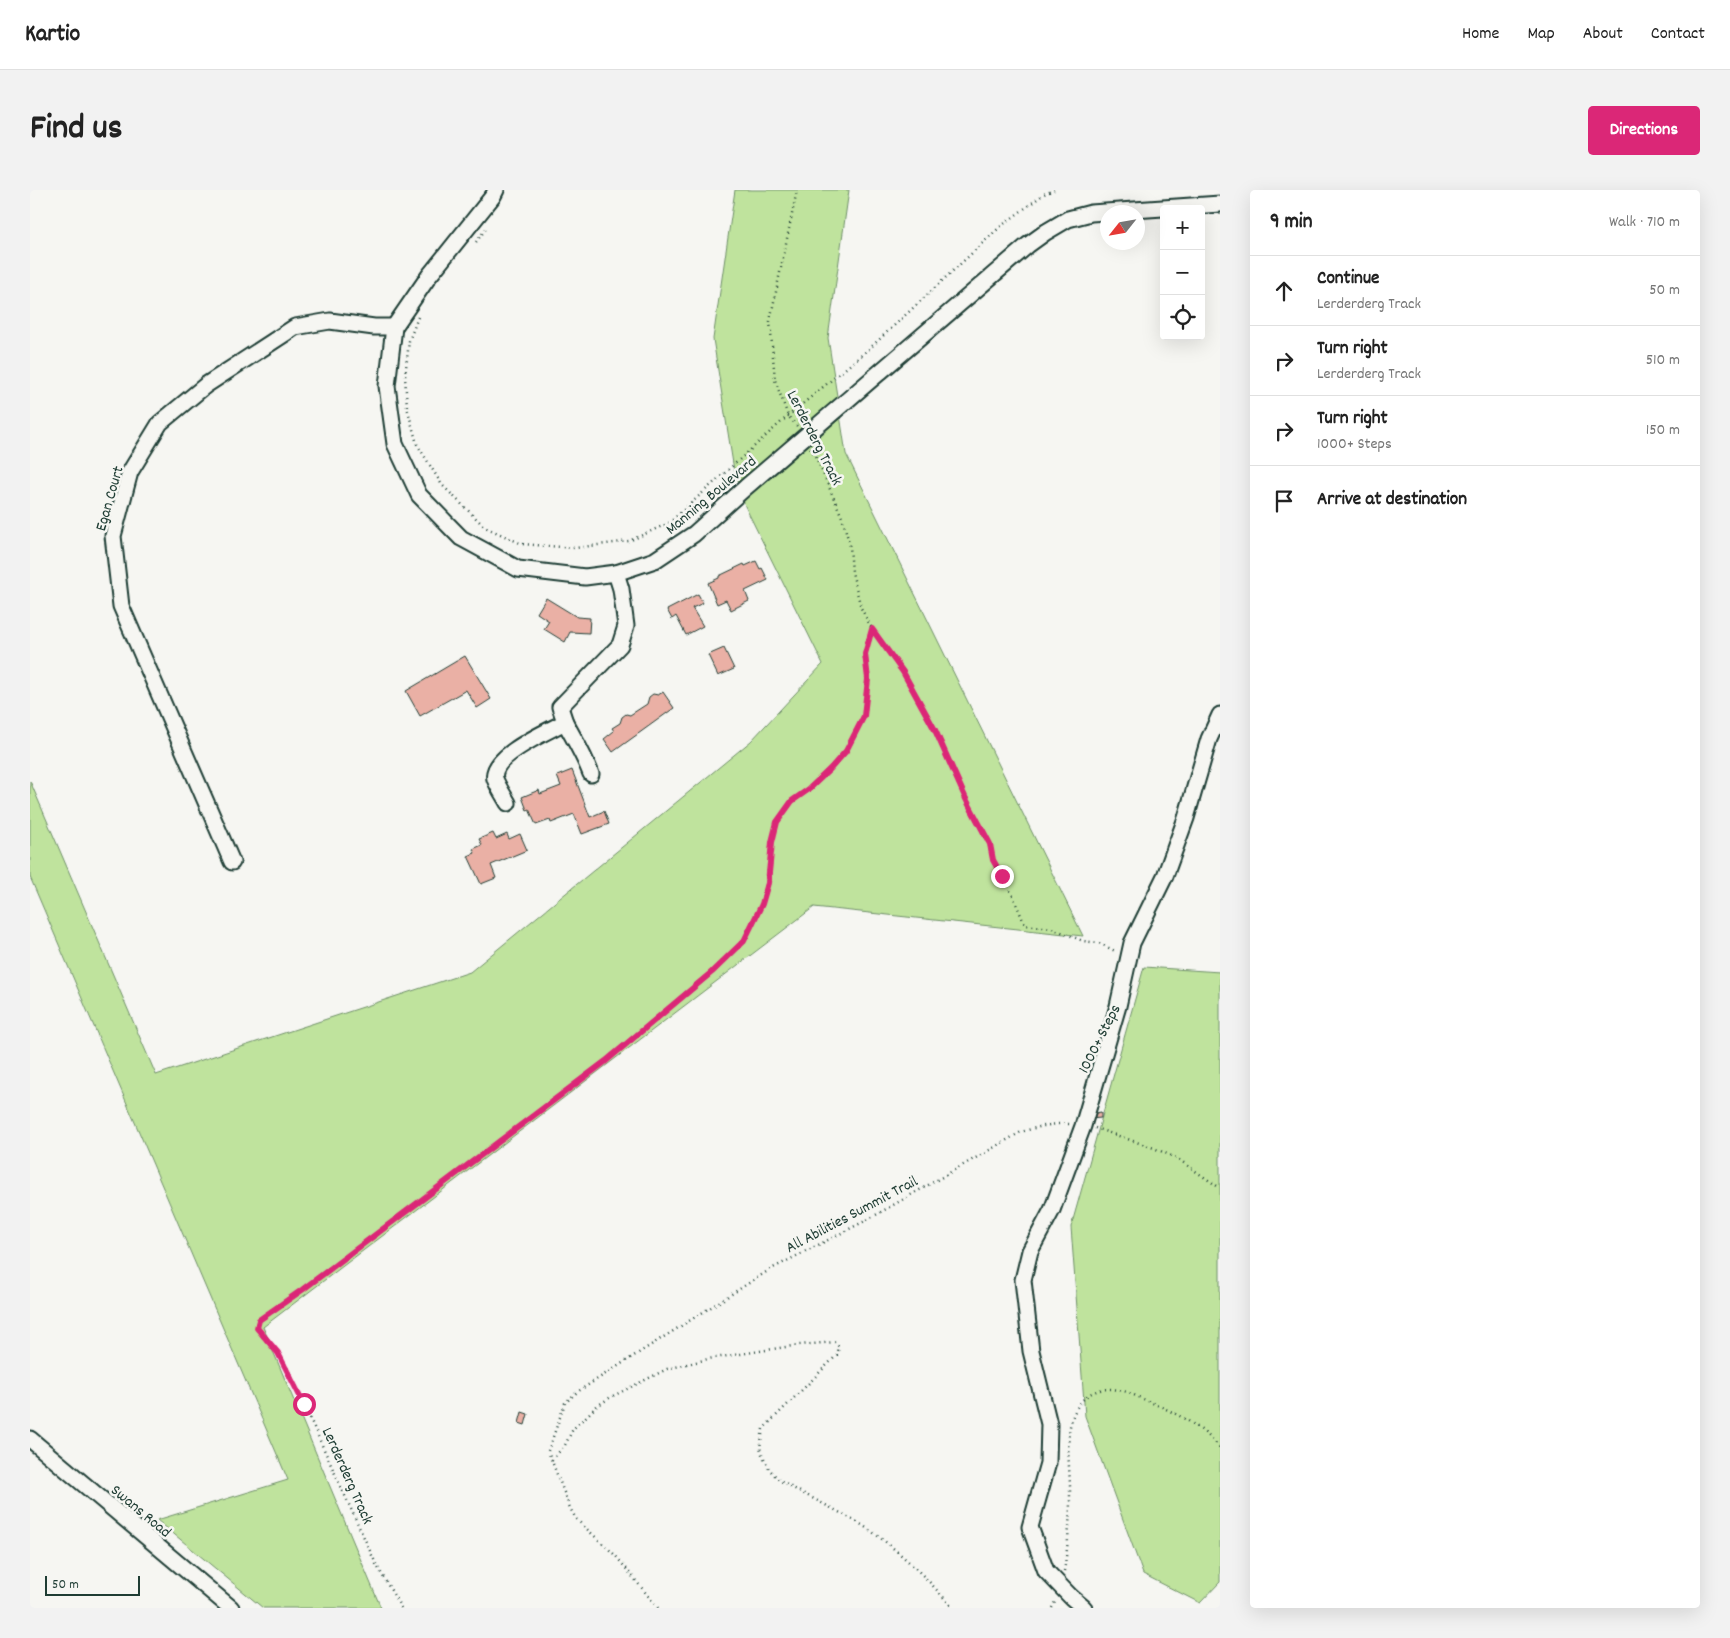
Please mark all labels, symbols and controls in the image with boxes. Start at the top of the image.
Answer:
text: Kartio [25,18,80,52]
text: Home [1462,22,1499,47]
text: Map [1527,22,1555,47]
text: About [1583,22,1623,47]
text: Contact [1651,22,1705,47]
text: Find us [30,105,122,155]
button: Directions [1588,106,1700,155]
north arrow [1100,205,1145,250]
map controls [1160,205,1205,340]
button: + [1160,205,1205,250]
text: 9 min [1270,208,1312,238]
text: Walk · 710 m [1609,211,1680,234]
button: − [1160,250,1205,295]
text: Continue [1317,266,1379,293]
icon: ahead [1270,277,1298,305]
text: 50 m [1649,279,1680,302]
text: Lerderderg Track [1317,293,1421,316]
button: locate [1160,295,1205,340]
text: Turn right [1317,336,1388,363]
icon: right [1270,347,1298,375]
text: 510 m [1646,349,1680,372]
text: Lerderderg Track [1317,363,1421,386]
street label: Lerderderg Track [780,387,848,490]
text: Turn right [1317,406,1388,433]
icon: right [1270,417,1298,445]
text: 150 m [1646,419,1680,442]
text: 1000+ Steps [1317,433,1392,456]
street label: Manning Boulevard [661,451,762,541]
street label: Egan Court [90,463,131,534]
icon: arrive [1270,487,1298,515]
text: Arrive at destination [1317,487,1467,514]
route end [991,865,1014,888]
street label: 1000+ Steps [1073,1000,1128,1078]
street label: All Abilities Summit Trail [782,1171,922,1260]
route start [293,1393,316,1416]
street label: Lerderderg Track [315,1424,378,1528]
street label: Swans Road [105,1480,176,1544]
scale bar [45,1573,140,1596]
text: 50 m [52,1575,79,1595]

